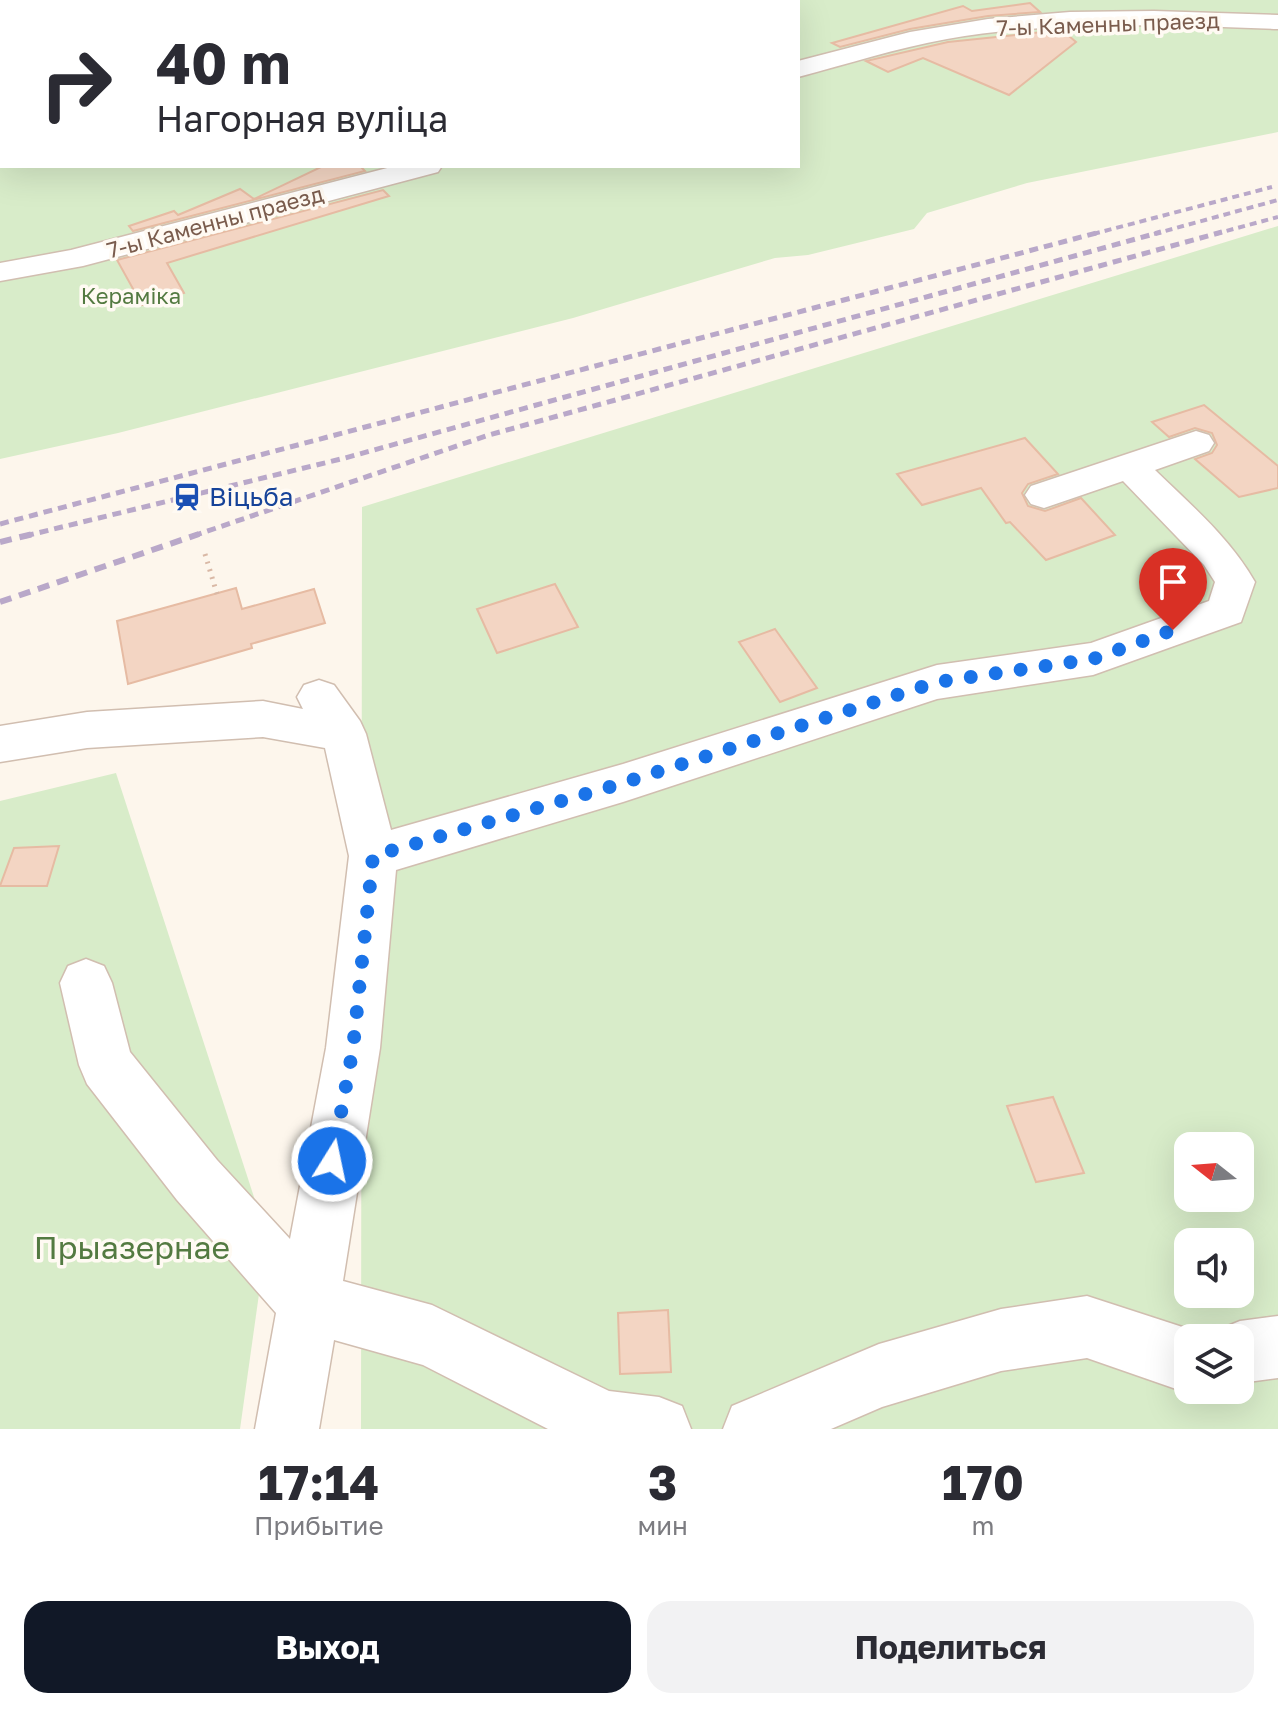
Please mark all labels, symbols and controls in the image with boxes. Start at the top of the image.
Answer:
street label: 7-ы Каменны праезд [996,6,1220,41]
text: 40 m [156,29,290,96]
icon: right [24,32,128,136]
text: Нагорная вуліца [156,97,448,140]
street label: 7-ы Каменны праезд [104,180,326,263]
park label: Кераміка [81,282,181,309]
place label: Віцьба [209,481,293,512]
station icon: Віцьба [172,482,202,512]
pin [1139,548,1207,630]
icon: arrive [1151,560,1195,604]
position arrow [290,1119,374,1203]
north arrow [1174,1132,1254,1212]
map controls [1174,1132,1254,1404]
park label: Прыазернае [34,1228,230,1266]
button: sound [1174,1228,1254,1308]
button: layers [1174,1324,1254,1404]
text: 17:14 [258,1453,379,1511]
text: 3 [648,1453,677,1511]
text: 170 [942,1453,1024,1511]
text: Прибытие [254,1510,383,1541]
text: мин [637,1510,688,1541]
text: m [971,1510,994,1541]
button: Выход [24,1601,631,1693]
button: Поделиться [647,1601,1254,1693]

